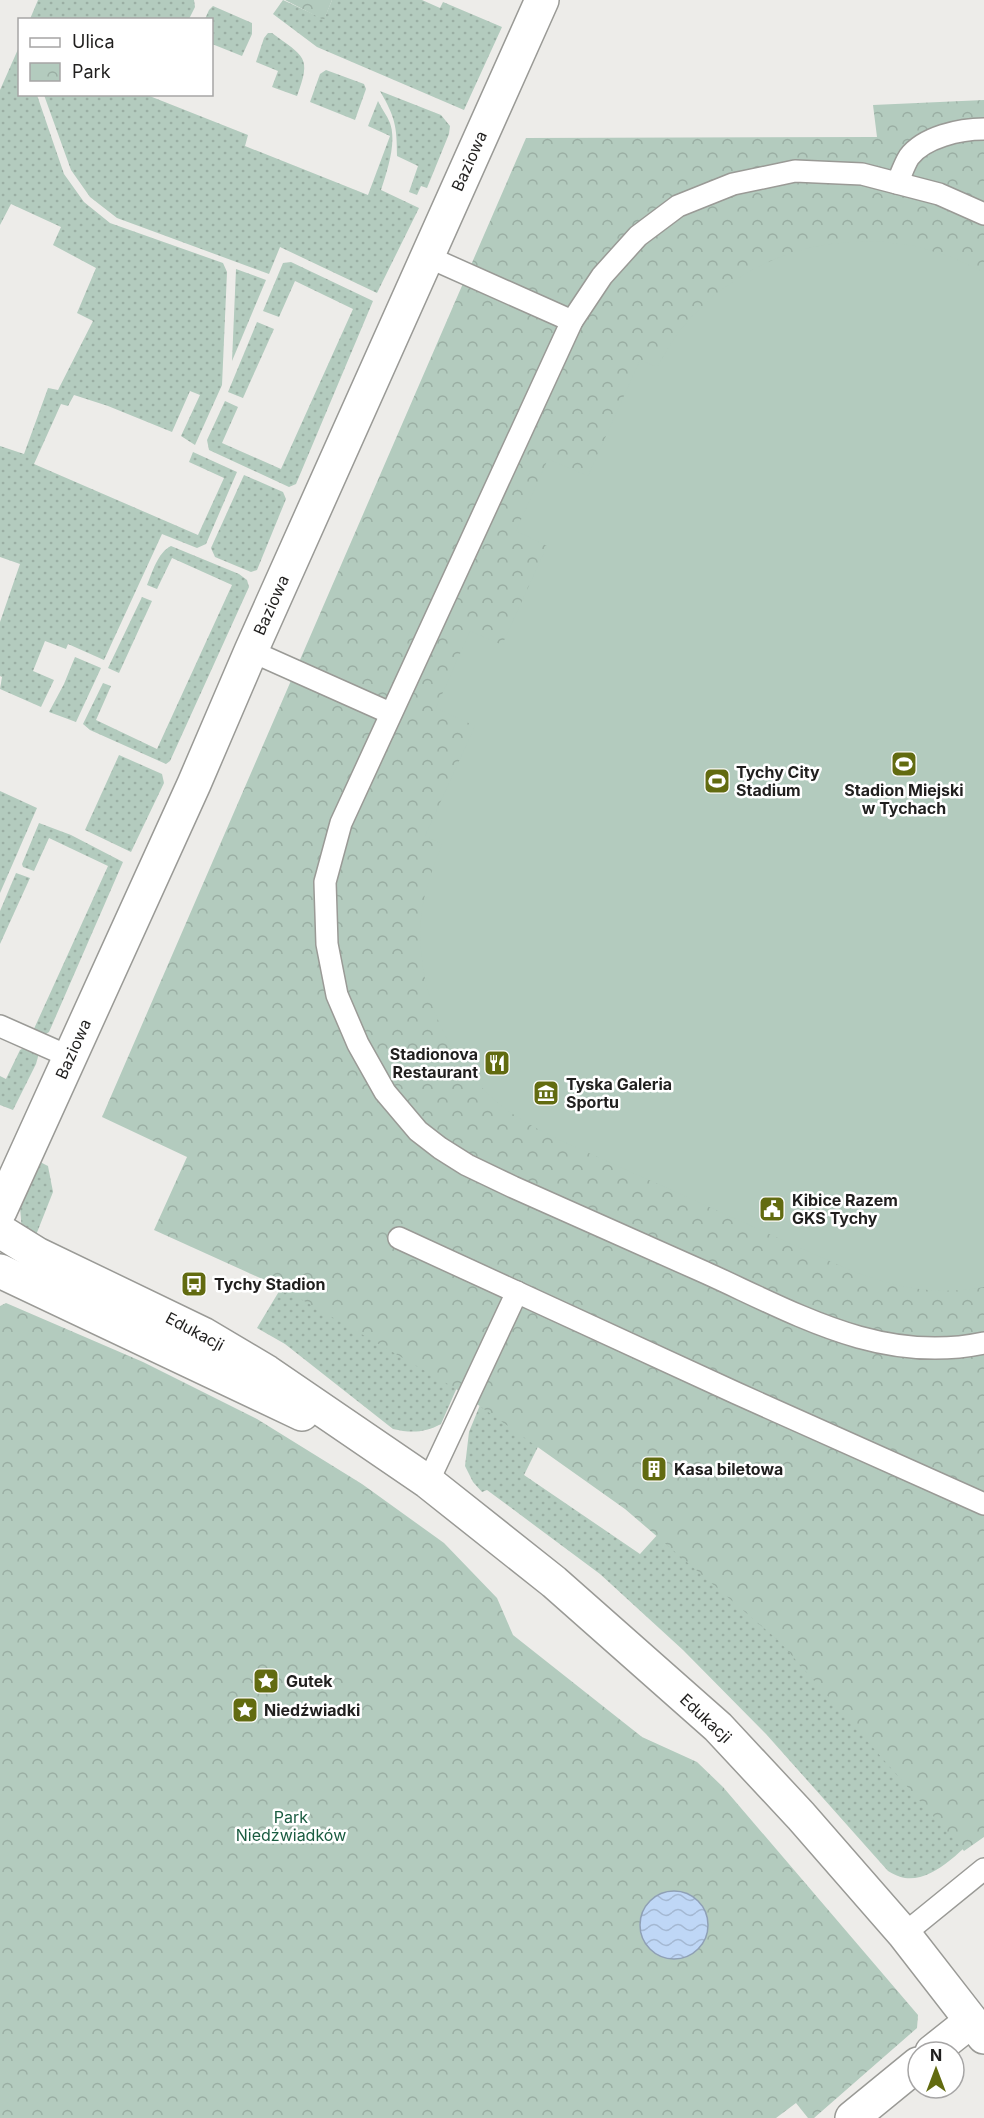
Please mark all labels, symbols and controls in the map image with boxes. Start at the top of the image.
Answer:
legend [18,18,213,96]
text: Ulica [72,31,115,52]
text: Park [72,61,111,82]
street label: Baziowa [447,128,491,194]
street label: Baziowa [249,572,293,638]
sports icon: Stadion Miejski w Tychach [889,749,919,779]
place label: Tychy City Stadium [736,762,820,800]
sports icon: Tychy City Stadium [702,766,732,796]
place label: Stadion Miejski w Tychach [844,780,964,818]
street label: Baziowa [51,1016,95,1082]
place label: Stadionova Restaurant [390,1044,478,1082]
restaurant icon: Stadionova Restaurant [482,1048,512,1078]
place label: Tyska Galeria Sportu [566,1074,672,1112]
museum icon: Tyska Galeria Sportu [531,1078,561,1108]
place label: Kibice Razem GKS Tychy [792,1190,898,1228]
public building icon: Kibice Razem GKS Tychy [757,1194,787,1224]
bus stop icon: Tychy Stadion [179,1269,209,1299]
place label: Tychy Stadion [214,1274,325,1294]
street label: Edukacji [162,1307,228,1355]
building icon: Kasa biletowa [639,1454,669,1484]
place label: Kasa biletowa [674,1459,783,1479]
place icon: Gutek [251,1666,281,1696]
place label: Gutek [286,1671,333,1691]
street label: Edukacji [676,1689,736,1747]
place icon: Niedźwiadki [230,1695,260,1725]
place label: Niedźwiadki [264,1700,360,1720]
park label: Park Niedźwiadków [236,1807,346,1845]
north arrow [906,2040,966,2100]
text: N [930,2045,942,2065]

